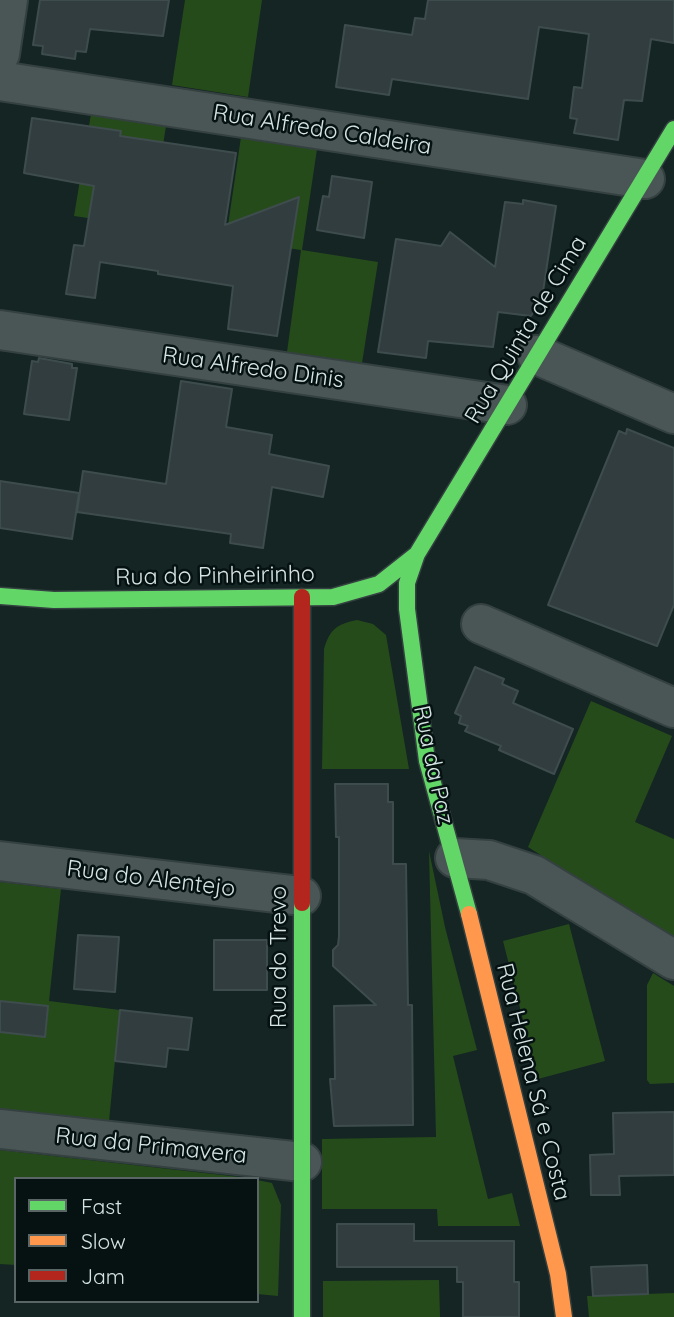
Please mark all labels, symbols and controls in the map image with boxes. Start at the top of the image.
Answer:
street label: Rua Alfredo Caldeira [211,99,433,161]
street label: Rua Quinta de Cima [459,231,593,429]
street label: Rua Alfredo Dinis [161,342,345,394]
street label: Rua do Pinheirinho [115,560,315,592]
street label: Rua da Paz [407,703,459,827]
street label: Rua do Alentejo [65,855,237,903]
street label: Rua do Trevo [265,886,293,1028]
street label: Rua Helena Sá e Costa [490,961,576,1203]
street label: Rua da Primavera [54,1122,248,1170]
legend [14,1177,259,1303]
text: Fast [81,1193,122,1219]
text: Slow [81,1228,126,1254]
text: Jam [81,1263,125,1289]

